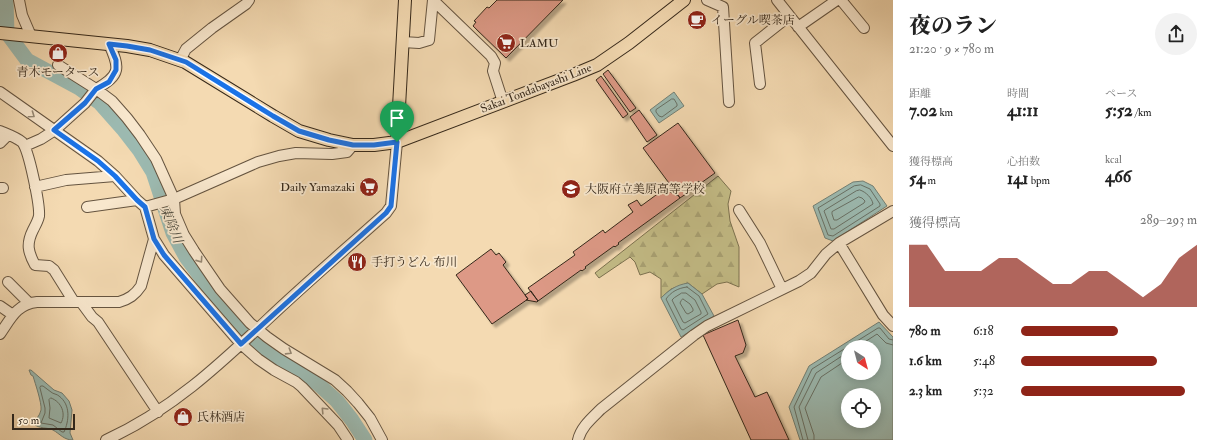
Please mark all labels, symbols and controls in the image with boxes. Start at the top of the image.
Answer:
cafe icon: イーグル喫茶店 [686,9,708,31]
text: 夜のラン [909,12,997,40]
place label: イーグル喫茶店 [711,13,795,28]
button: share [1155,13,1197,55]
supermarket icon: LAMU [495,32,517,54]
place label: LAMU [520,36,558,51]
text: 21:20 · 9 × 780 m [909,41,994,57]
shop icon: 青木モータース [47,42,69,64]
street label: Sakai Tondabayashi Line [478,60,594,117]
place label: 青木モータース [17,65,99,80]
text: 距離 [909,87,931,100]
text: 時間 [1007,87,1029,100]
text: ペース [1105,87,1137,100]
text: 7.02 [909,100,937,121]
text: 41:11 [1007,100,1039,121]
text: 5:52 [1105,100,1133,121]
pin [380,101,414,142]
text: km [937,106,953,119]
text: /km [1133,106,1152,119]
icon: arrive [386,107,408,129]
one-way arrow [28,110,35,118]
text: kcal [1105,153,1122,166]
text: 獲得標高 [909,155,953,168]
text: 心拍数 [1007,155,1040,168]
text: 466 [1105,166,1131,187]
text: 54 [909,168,925,189]
text: 141 [1007,168,1028,189]
text: m [925,174,936,187]
text: bpm [1028,174,1050,187]
supermarket icon: Daily Yamazaki [358,176,380,198]
school or university icon: 大阪府立美原高等学校 [560,178,582,200]
place label: Daily Yamazaki [280,180,355,195]
place label: 大阪府立美原高等学校 [585,182,705,197]
water label: 東除川 [156,203,187,247]
text: 289–293 m [1140,212,1197,228]
text: 獲得標高 [909,215,961,231]
restaurant icon: 手打うどん 布川 [346,251,368,273]
place label: 手打うどん 布川 [371,255,458,270]
one-way arrow [195,256,203,263]
text: 780 m [909,323,941,339]
text: 6:18 [973,323,994,339]
north arrow [841,340,881,380]
map controls [841,340,881,428]
one-way arrow [285,348,292,355]
text: 1.6 km [909,353,942,369]
text: 5:48 [973,353,995,369]
text: 2.3 km [909,383,942,399]
text: 5:32 [973,383,994,399]
button: locate [841,388,881,428]
shop icon: 氏林酒店 [172,406,194,428]
one-way arrow [321,407,329,415]
place label: 氏林酒店 [197,410,245,425]
scale bar [12,412,75,431]
text: 50 m [18,414,39,427]

